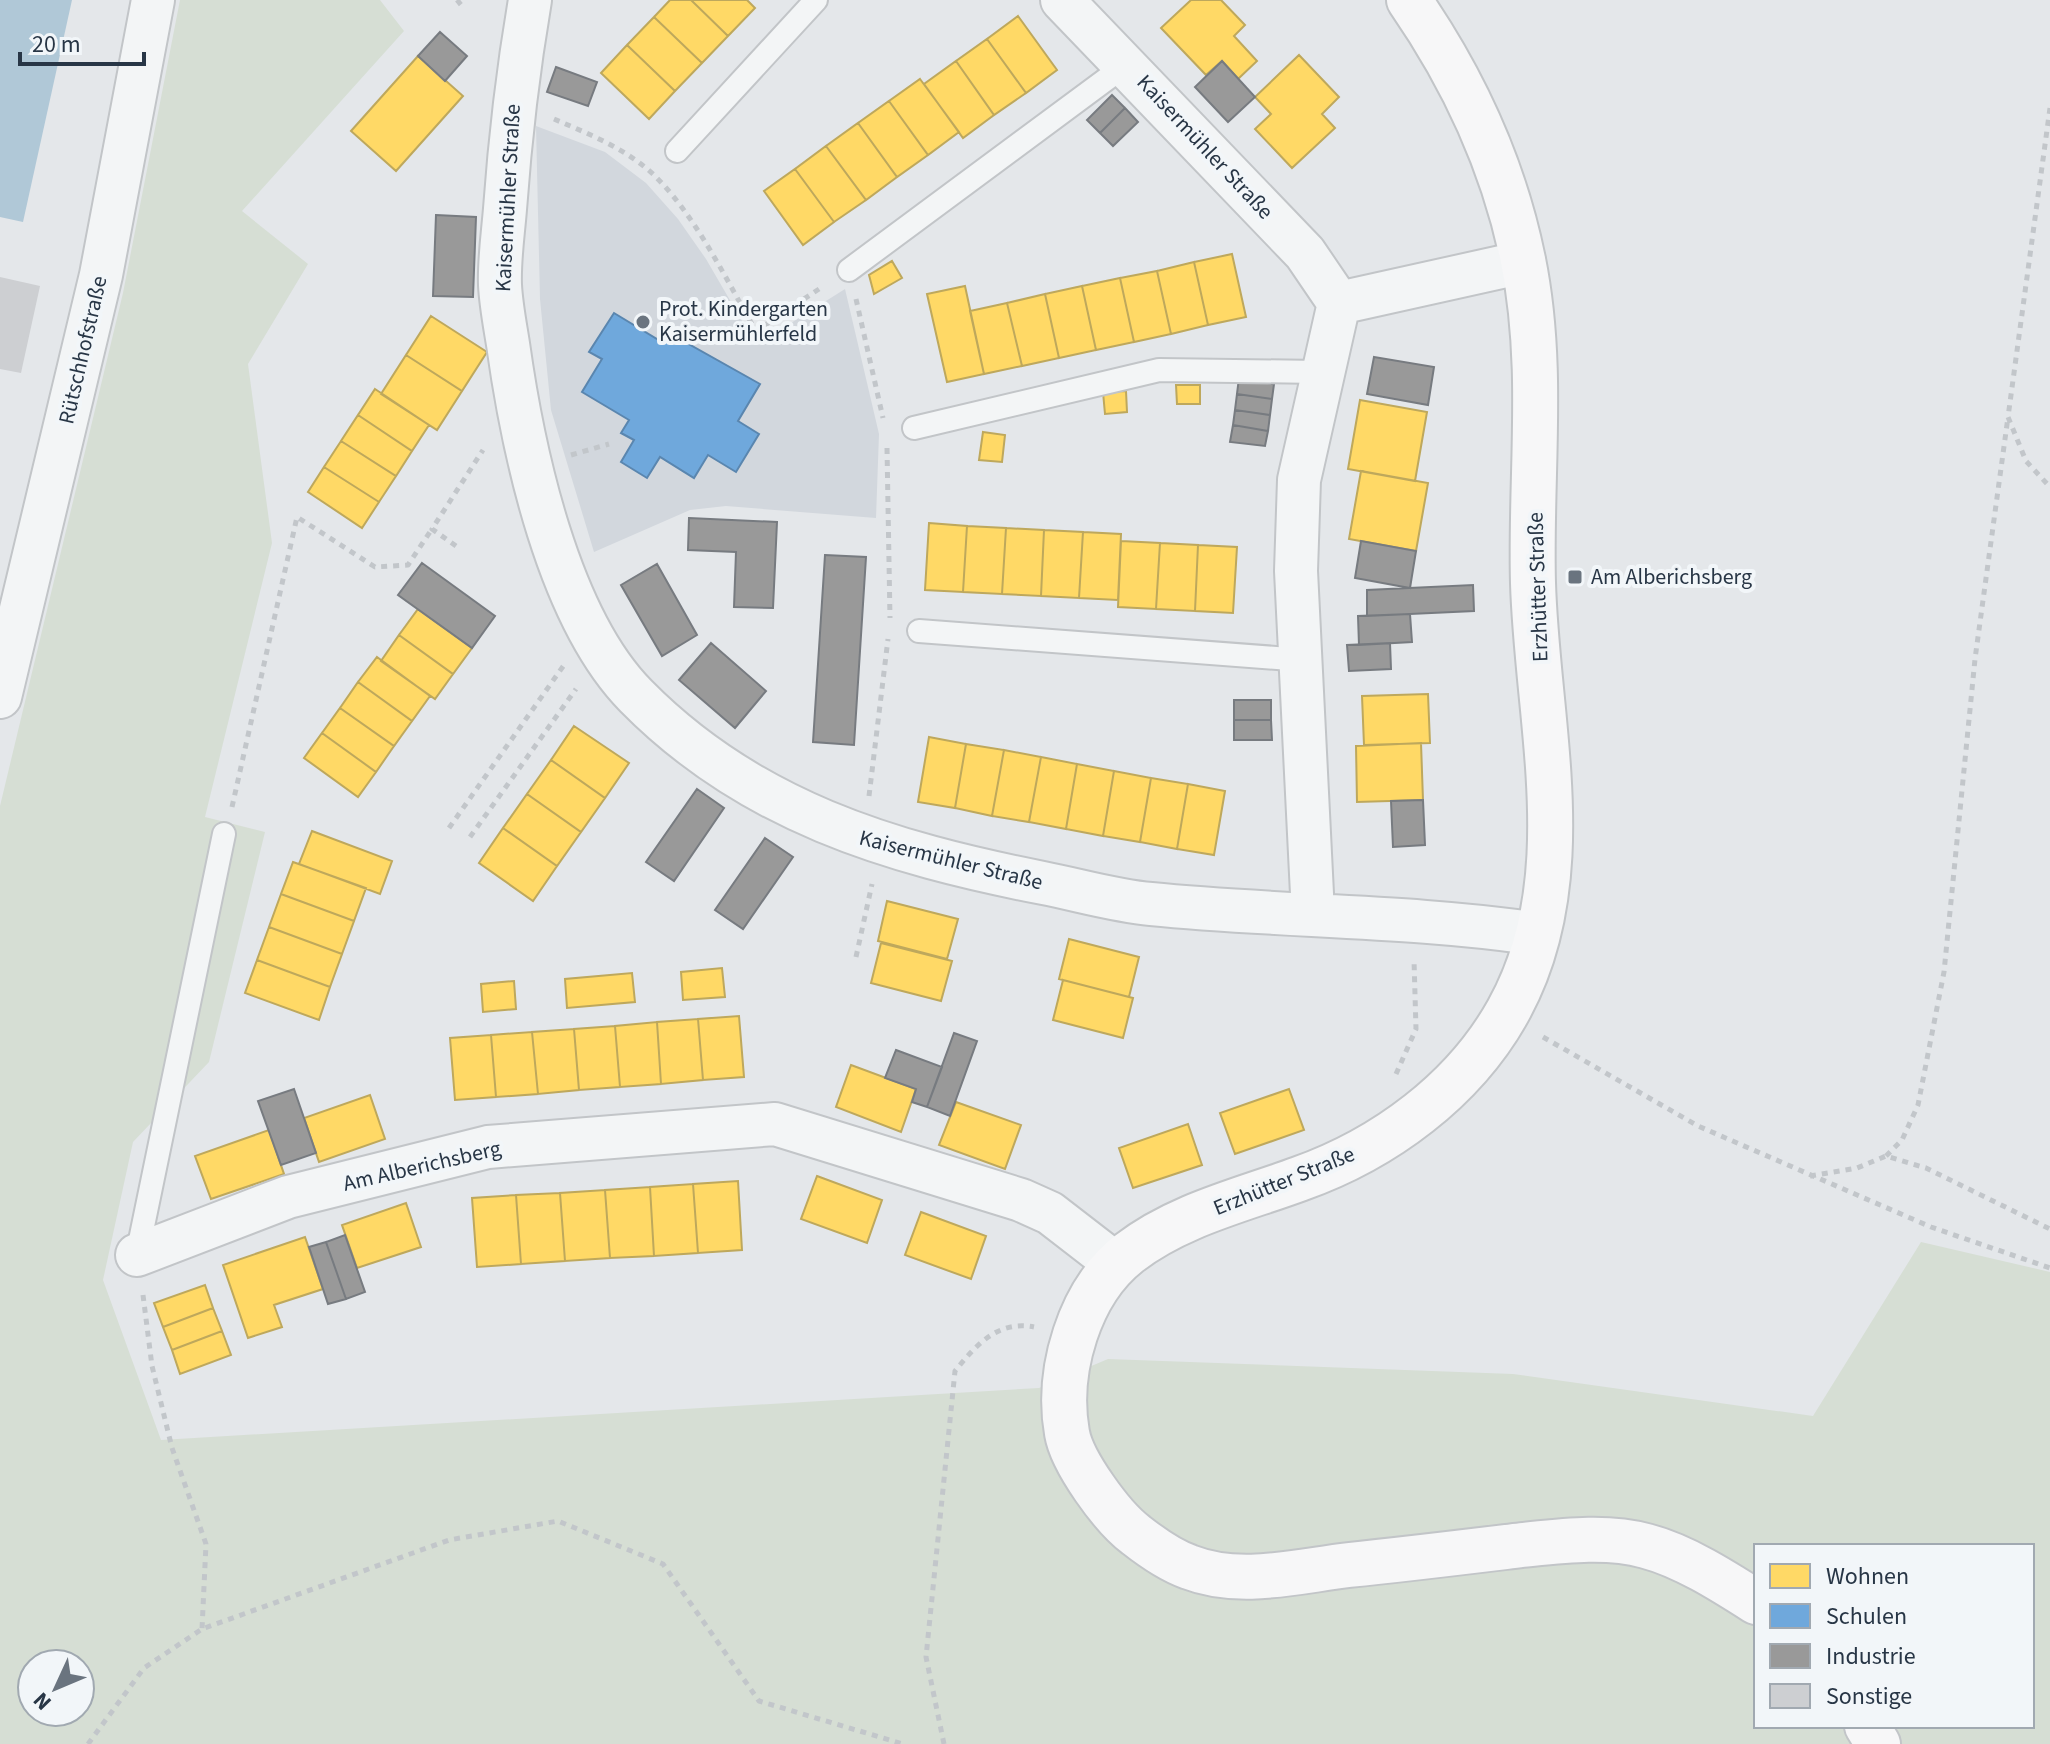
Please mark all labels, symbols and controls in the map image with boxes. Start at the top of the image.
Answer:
scale bar [20,16,144,66]
text: 20 m [32,27,81,62]
street label: Kaisermühler Straße [1129,67,1281,227]
street label: Kaisermühler Straße [487,103,529,293]
street label: Rütschhofstraße [50,273,116,427]
place label: Prot. Kindergarten Kaisermühlerfeld [659,293,828,350]
marker: Prot. Kindergarten Kaisermühlerfeld [634,313,652,331]
street label: Erzhütter Straße [1519,511,1557,662]
place label: Am Alberichsberg [1591,561,1752,593]
marker: Am Alberichsberg [1566,568,1584,586]
street label: Kaisermühler Straße [856,822,1046,898]
street label: Am Alberichsberg [340,1132,504,1200]
street label: Erzhütter Straße [1208,1138,1360,1224]
legend [1754,1544,2034,1728]
text: Wohnen [1826,1559,1909,1594]
text: Schulen [1826,1599,1907,1634]
text: Industrie [1826,1639,1916,1674]
north arrow [16,1648,96,1728]
text: Sonstige [1826,1679,1912,1714]
text: N [26,1685,59,1718]

